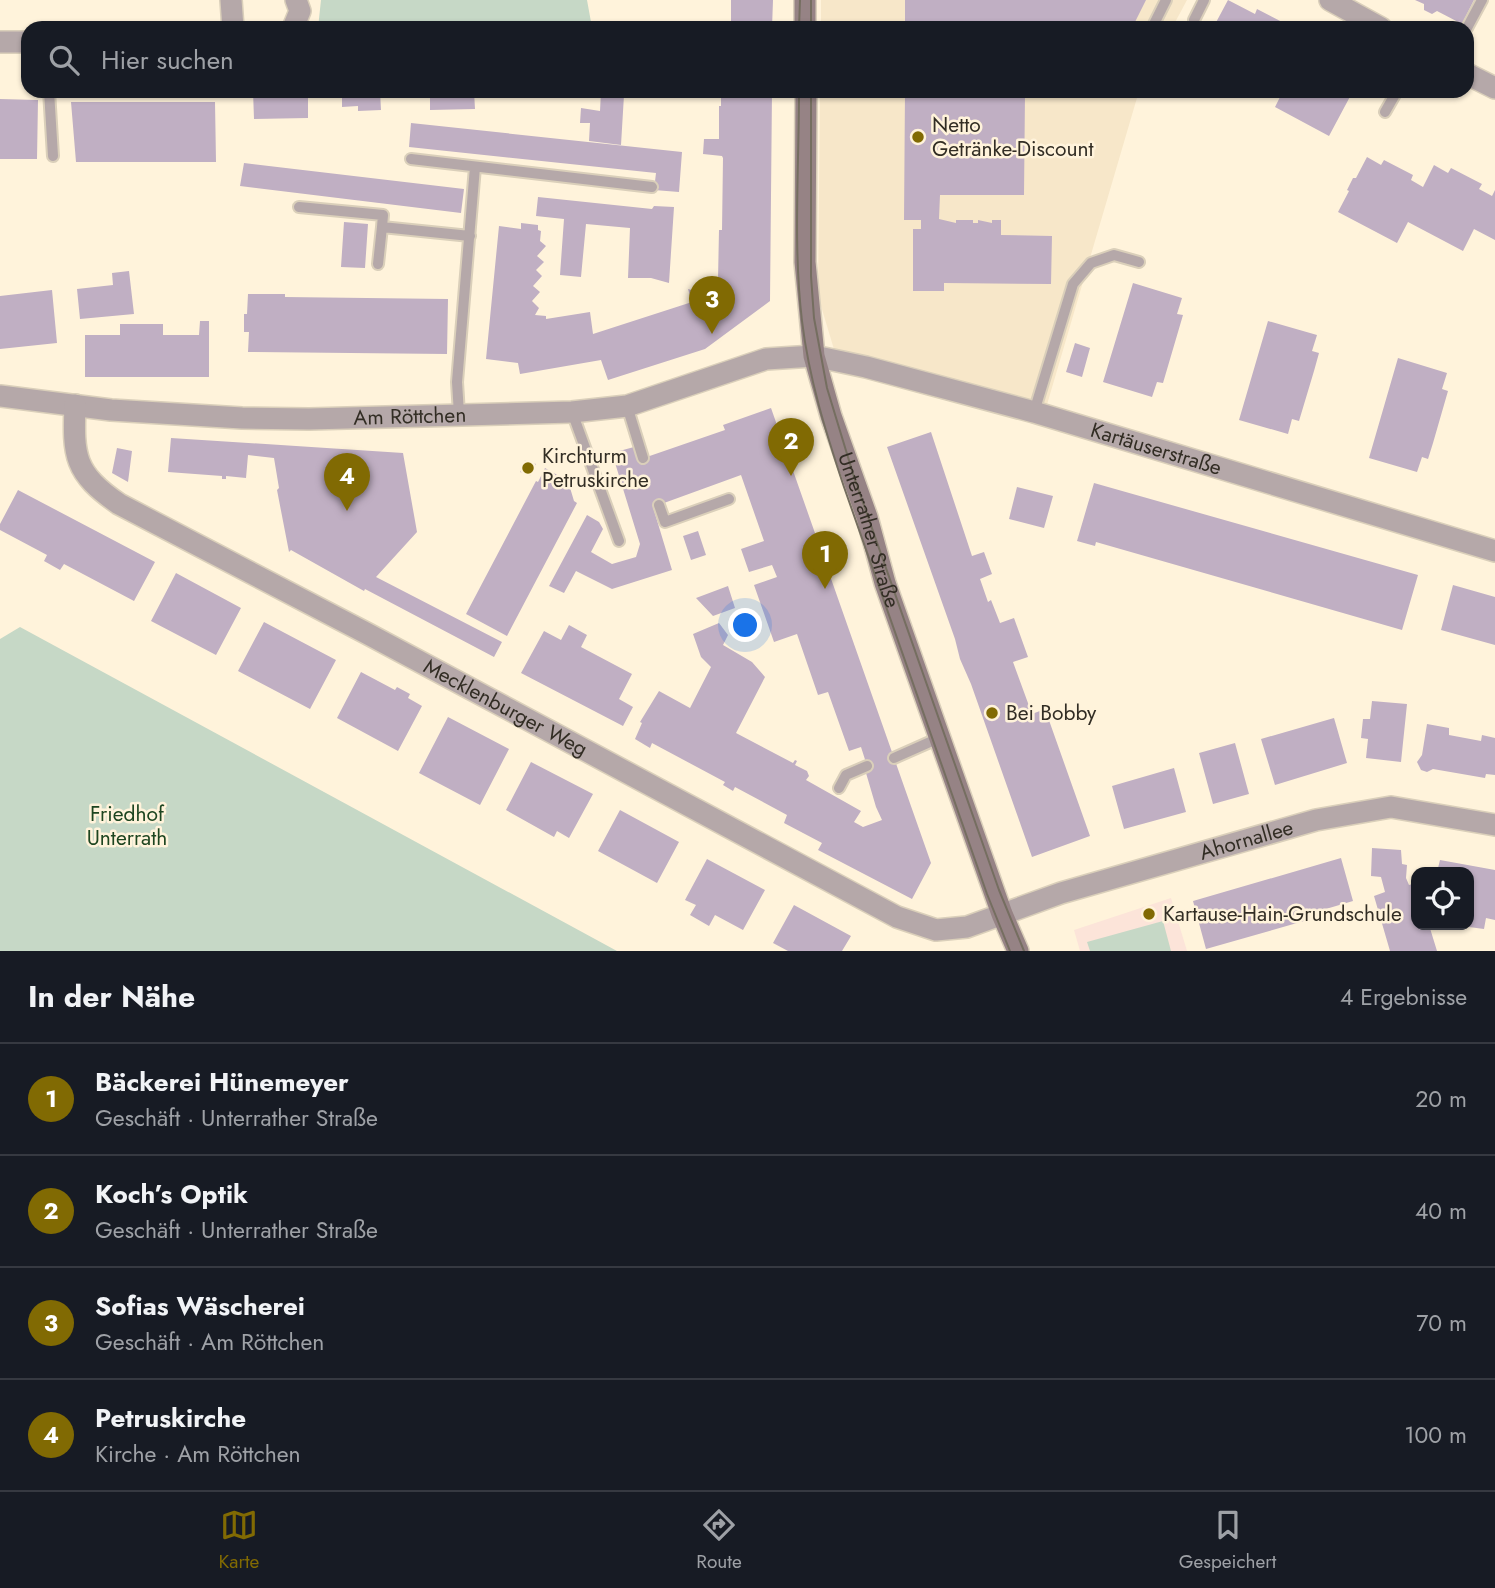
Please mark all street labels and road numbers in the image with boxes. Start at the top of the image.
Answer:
street label: Am Röttchen [353,400,467,433]
street label: Kartäuserstraße [1087,415,1225,483]
street label: Unterrather Straße [830,448,908,612]
street label: Mecklenburger Weg [418,651,593,764]
street label: Ahornallee [1196,812,1297,868]

